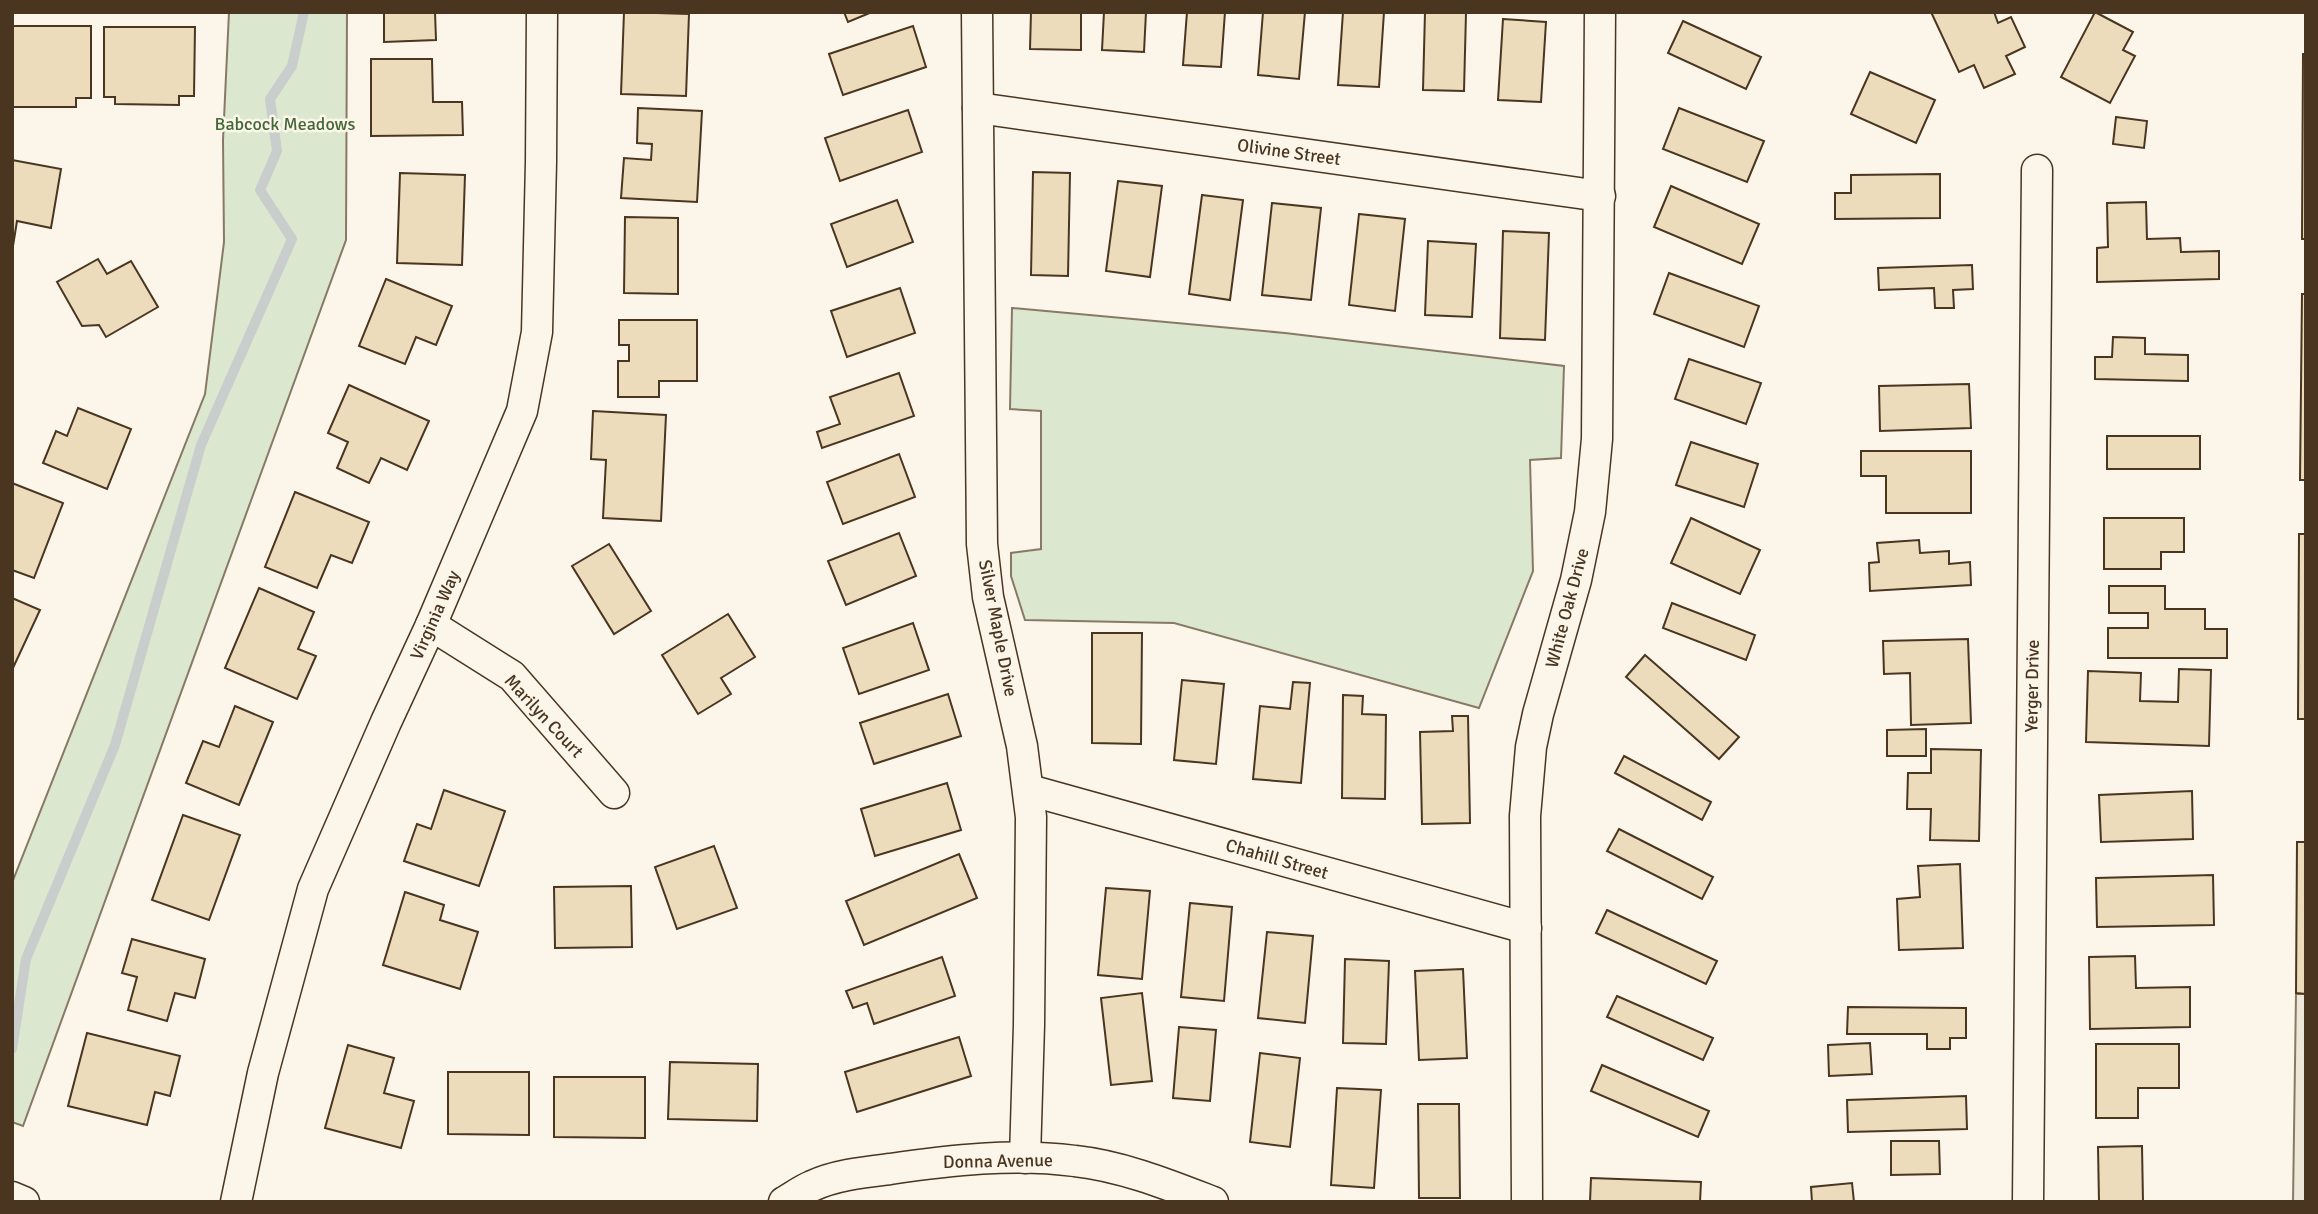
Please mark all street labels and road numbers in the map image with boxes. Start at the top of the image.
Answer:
street label: Olivine Street [1236,134,1342,170]
street label: White Oak Drive [1540,546,1594,670]
street label: Silver Maple Drive [974,558,1022,698]
street label: Virginia Way [405,566,465,663]
street label: Yerger Drive [2020,639,2044,733]
street label: Marilyn Court [500,670,588,762]
street label: Chahill Street [1223,834,1331,884]
street label: Donna Avenue [943,1149,1053,1173]

